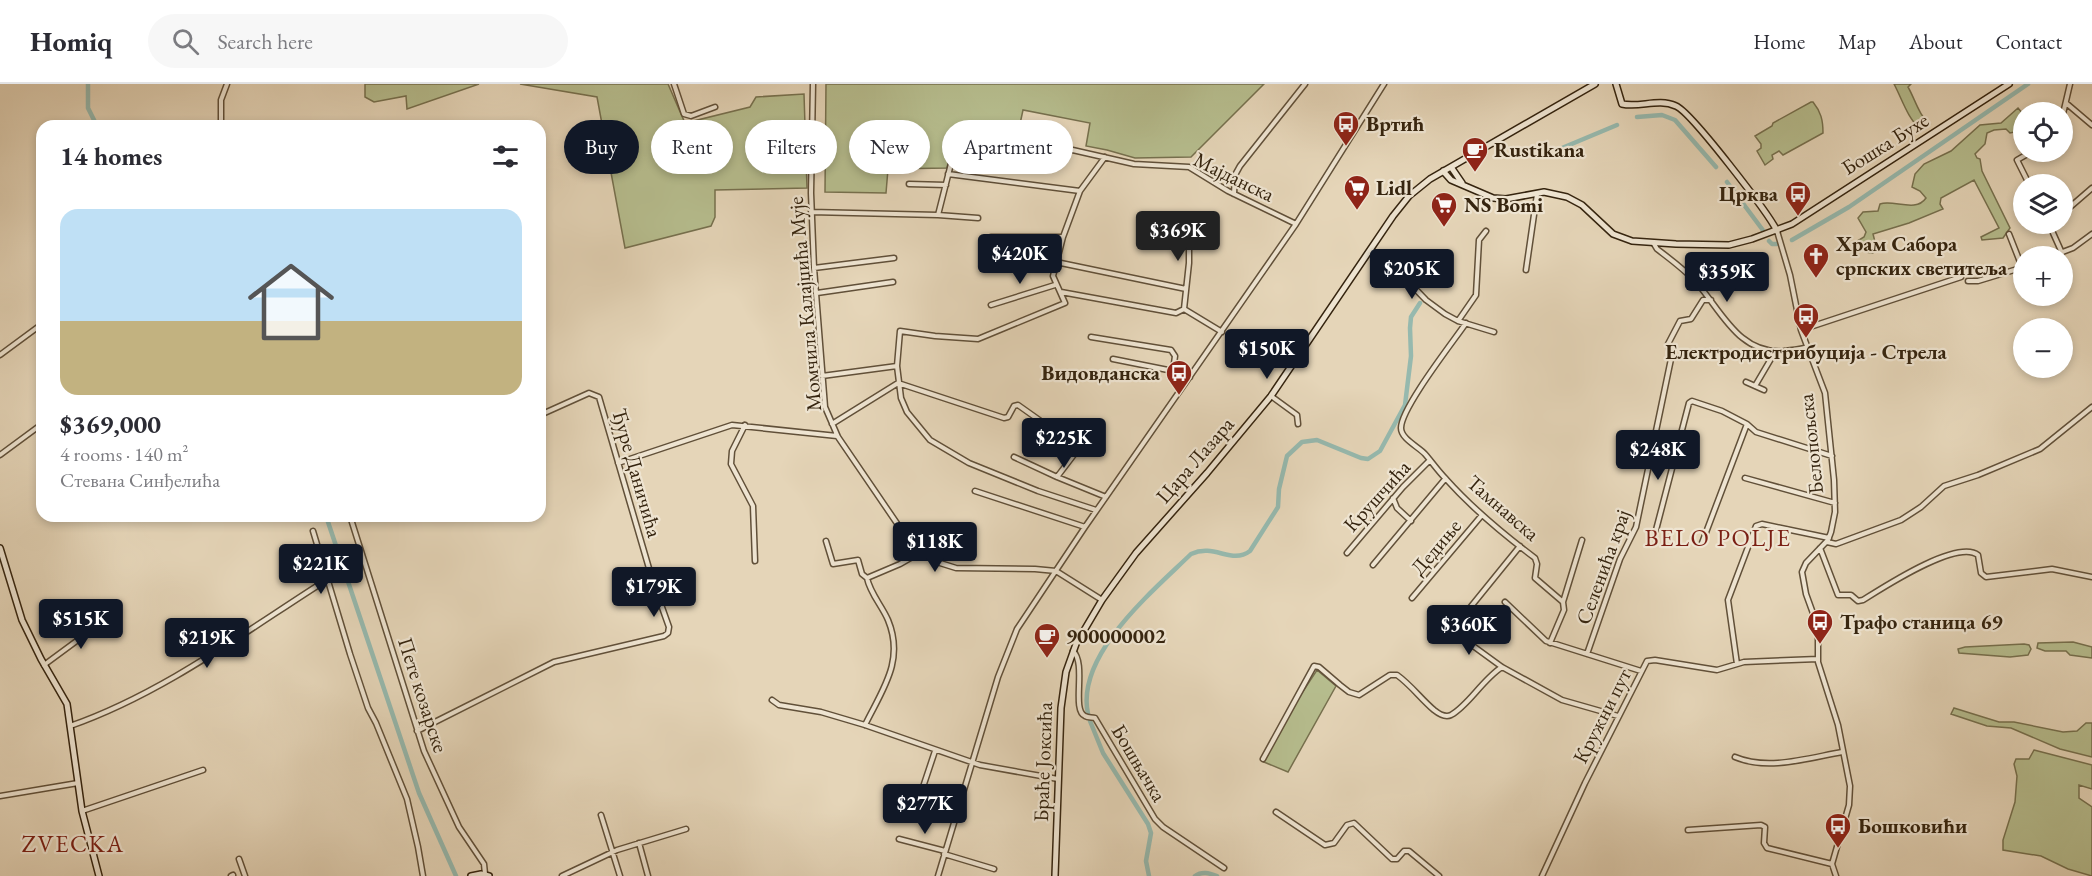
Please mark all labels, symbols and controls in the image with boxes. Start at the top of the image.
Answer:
search box [148,14,568,68]
text: Homiq [30,23,112,59]
icon: search [169,25,202,58]
text: Search here [217,27,313,56]
text: Home [1753,28,1805,55]
text: Map [1838,28,1876,55]
text: About [1909,28,1962,55]
text: Contact [1995,28,2062,55]
map controls [2013,102,2073,378]
button: locate [2013,102,2073,162]
street label: Бошка Бухе [1836,106,1933,181]
bus stop icon: Вртић [1331,109,1361,147]
place label: Вртић [1366,110,1424,137]
chip: Buy [564,120,639,174]
chip: Rent [651,120,733,174]
chip: Filters [745,120,837,174]
chip: New [849,120,930,174]
chip: Apartment [942,120,1073,174]
cafe icon: Rustikana [1460,135,1490,173]
place label: Rustikana [1494,136,1585,163]
text: 14 homes [60,139,162,173]
icon: filters [489,140,522,173]
street label: Мајданска [1189,145,1280,208]
supermarket icon: Lidl [1342,173,1372,211]
place label: Lidl [1376,174,1412,201]
button: layers [2013,174,2073,234]
bus stop icon: Црква [1783,179,1813,217]
place label: Црква [1719,180,1779,207]
supermarket icon: NS Bomi [1429,190,1459,228]
place label: NS Bomi [1464,191,1543,218]
street label: Момчила Калајџића Мује [782,196,827,413]
pin: $369K [1136,211,1220,262]
text: $369K [1150,217,1206,243]
place label: Храм Сабора српских светитеља [1835,230,2008,281]
pin: $420K [978,234,1062,285]
text: $420K [992,240,1048,266]
church icon: Храм Сабора српских светитеља [1801,241,1831,279]
button: + [2013,246,2073,306]
icon: home [237,248,345,356]
pin: $205K [1370,249,1454,300]
pin: $359K [1685,252,1769,303]
text: $205K [1384,255,1440,281]
text: $359K [1699,258,1755,284]
bus stop icon: Електродистрибуција - Стрела [1791,301,1821,339]
button: − [2013,318,2073,378]
pin: $150K [1225,329,1309,380]
text: $150K [1239,335,1295,361]
place label: Електродистрибуција - Стрела [1665,338,1948,365]
bus stop icon: Видовданска [1164,358,1194,396]
place label: Видовданска [1041,359,1161,386]
street label: Белопољска [1792,392,1829,496]
street label: Ђуре Даничића [606,405,669,541]
text: $369,000 [60,407,161,441]
street label: Цара Лазара [1150,410,1240,509]
pin: $225K [1022,418,1106,469]
text: $225K [1036,424,1092,450]
pin: $248K [1616,430,1700,481]
text: $248K [1630,436,1686,462]
text: 4 rooms · 140 m² [60,441,188,467]
street label: Крушчића [1337,454,1416,537]
text: Стевана Синђелића [60,467,220,493]
street label: Тамнавска [1461,469,1546,547]
street label: Селенића крај [1569,506,1636,628]
street label: Дедиње [1404,513,1467,580]
pin: $118K [893,522,977,573]
district label: BELO POLJE [1644,522,1792,553]
text: $118K [907,528,963,554]
pin: $221K [279,544,363,595]
text: $221K [293,550,349,576]
pin: $179K [612,567,696,618]
text: $179K [626,573,682,599]
pin: $515K [39,599,123,650]
text: $515K [53,605,109,631]
pin: $360K [1427,605,1511,656]
bus stop icon: Трафо станица 69 [1805,607,1835,645]
place label: Трафо станица 69 [1840,608,2003,635]
text: $360K [1441,611,1497,637]
pin: $219K [165,618,249,669]
cafe icon: 900000002 [1032,621,1062,659]
place label: 900000002 [1066,622,1166,649]
text: $219K [179,624,235,650]
street label: Пете козарске [392,634,455,756]
street label: Кружни пут [1566,664,1637,768]
street label: Браће Јоксића [1027,701,1058,823]
street label: Бошњачка [1106,719,1173,807]
pin: $277K [883,784,967,835]
text: $277K [897,790,953,816]
bus stop icon: Бошковићи [1823,811,1853,849]
place label: Бошковићи [1858,812,1967,839]
district label: ZVECKA [21,828,125,859]

